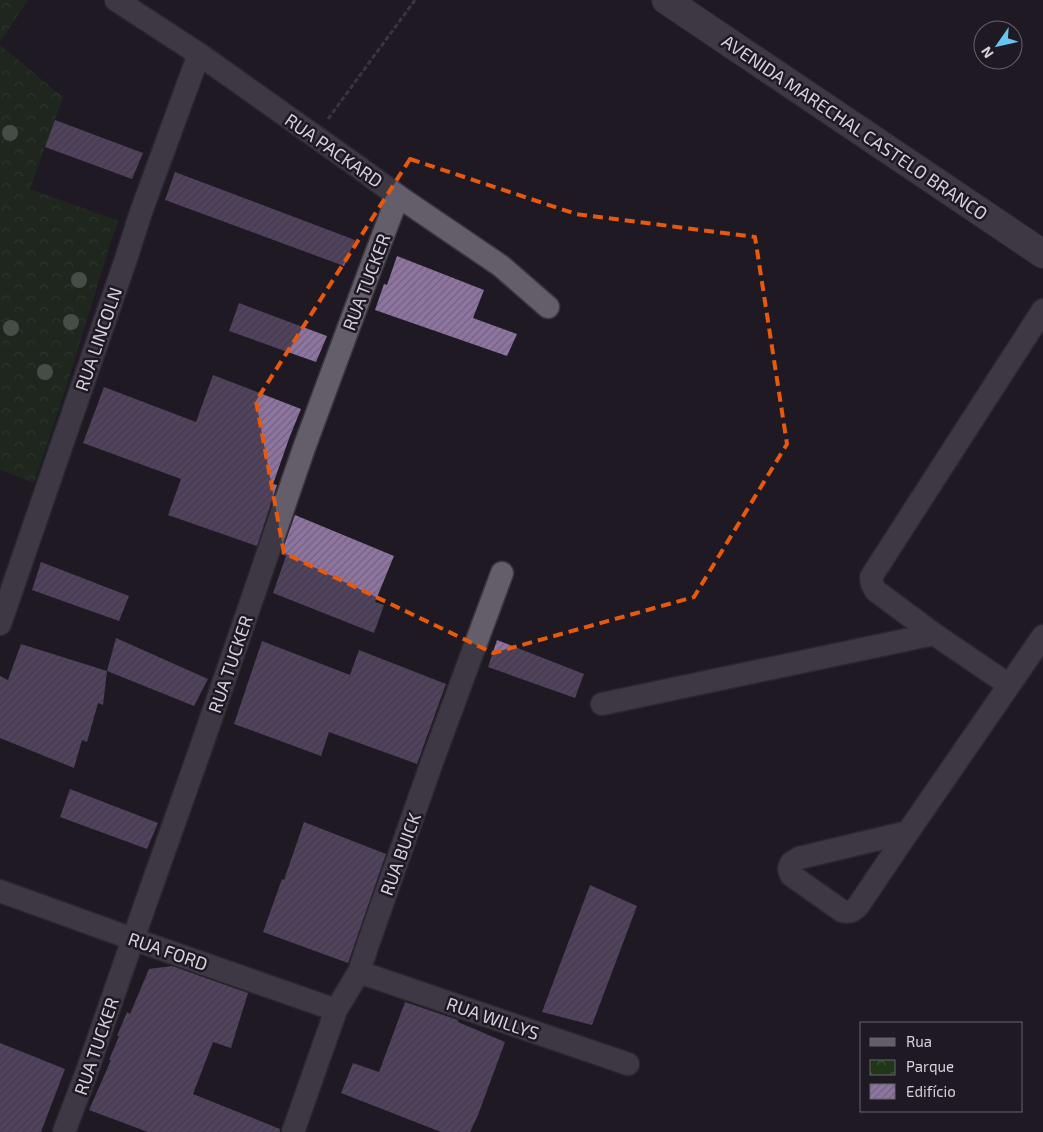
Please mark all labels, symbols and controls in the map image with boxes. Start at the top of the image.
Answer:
north arrow [973,20,1023,70]
street label: AVENIDA MARECHAL CASTELO BRANCO [718,30,992,224]
street label: RUA PACKARD [281,108,387,192]
street label: RUA TUCKER [337,231,395,333]
street label: RUA LINCOLN [70,284,126,394]
street label: RUA TUCKER [203,612,257,716]
street label: RUA BUICK [375,809,425,898]
street label: RUA FORD [125,927,211,975]
street label: RUA WILLYS [444,992,542,1044]
street label: RUA TUCKER [69,994,123,1098]
legend [860,1022,1023,1112]
text: Rua [906,1032,932,1050]
text: Parque [906,1057,954,1075]
text: Edifício [906,1082,956,1100]

